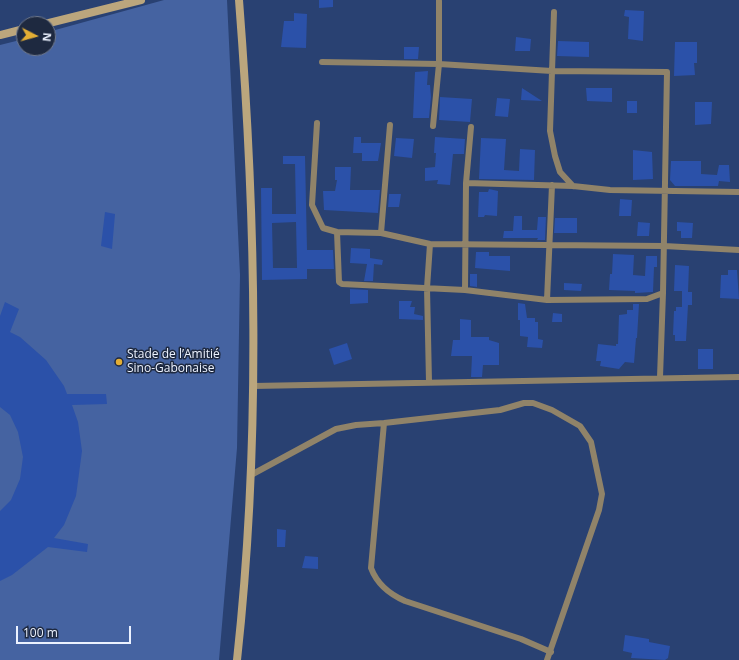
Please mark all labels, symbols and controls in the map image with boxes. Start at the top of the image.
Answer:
north arrow [16,16,56,56]
text: N [40,32,55,42]
place label: Stade de l’Amitié Sino-Gabonaise [127,348,220,376]
marker: Stade de l’Amitié Sino-Gabonaise [114,357,124,367]
scale bar [18,618,133,644]
text: 100 m [23,624,58,641]

